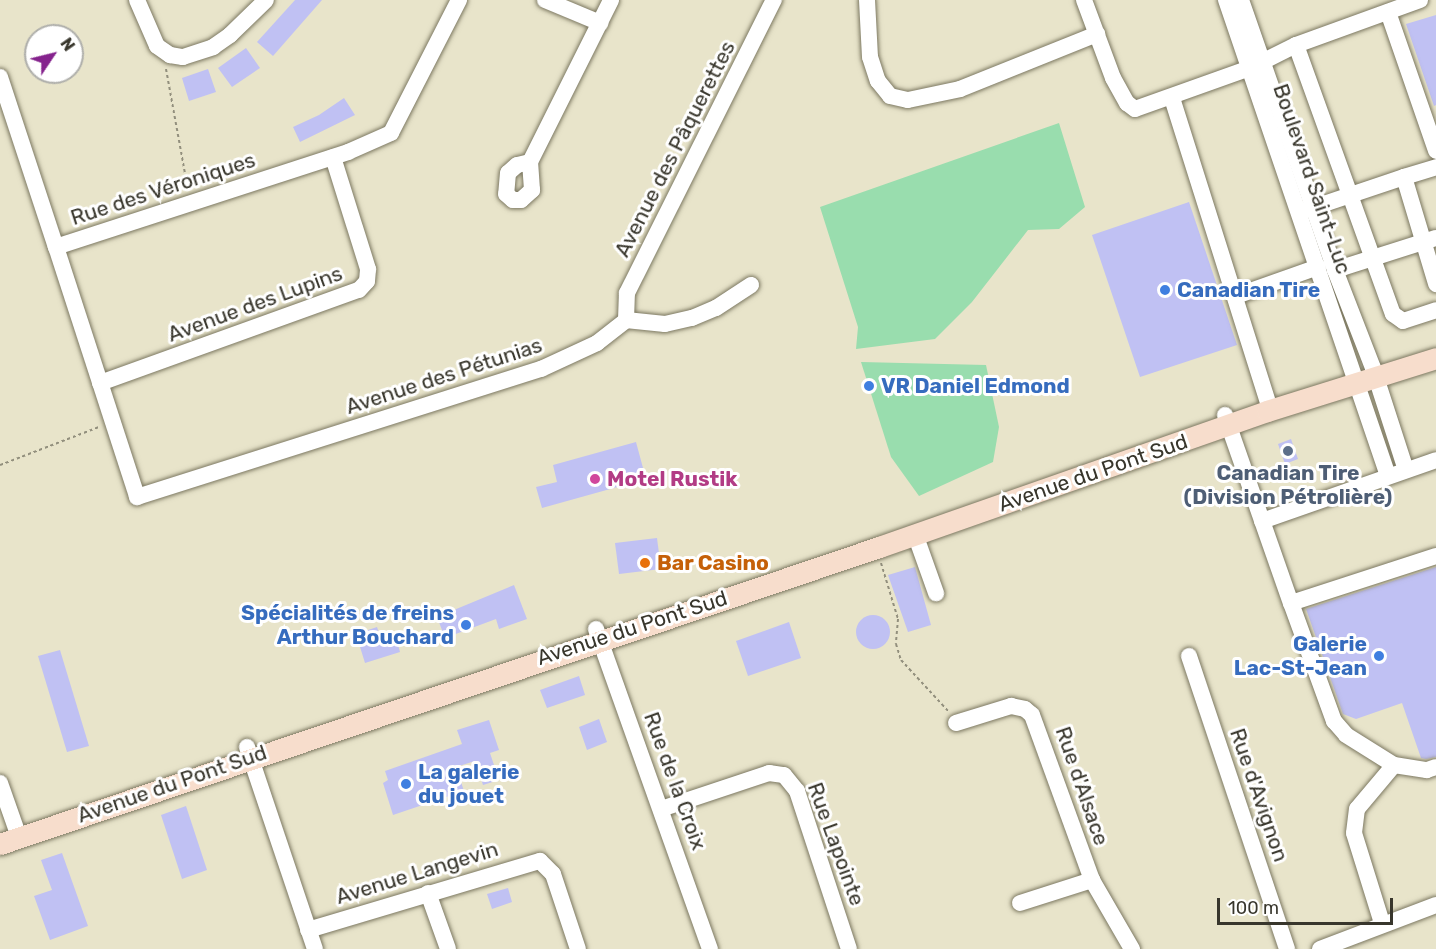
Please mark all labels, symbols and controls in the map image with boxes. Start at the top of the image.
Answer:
north arrow [24,24,84,84]
text: N [56,34,79,55]
street label: Avenue des Pâquerettes [610,37,740,261]
street label: Boulevard Saint-Luc [1268,81,1356,277]
street label: Rue des Véroniques [67,147,259,231]
street label: Avenue des Lupins [164,261,346,347]
place label: Canadian Tire [1177,277,1321,303]
marker: Canadian Tire [1158,283,1172,297]
street label: Avenue des Pétunias [343,332,545,420]
place label: VR Daniel Edmond [881,373,1070,399]
marker: VR Daniel Edmond [862,379,876,393]
street label: Avenue du Pont Sud [995,429,1191,517]
marker: Canadian Tire (Division Pétrolière) [1281,444,1295,458]
place label: Canadian Tire (Division Pétrolière) [1184,460,1392,510]
place label: Motel Rustik [607,466,738,492]
marker: Motel Rustik [588,472,602,486]
place label: Bar Casino [657,550,769,576]
marker: Bar Casino [638,556,652,570]
street label: Avenue du Pont Sud [534,585,730,671]
place label: Spécialités de freins Arthur Bouchard [241,600,454,650]
marker: Spécialités de freins Arthur Bouchard [459,618,473,632]
place label: Galerie Lac-St-Jean [1234,631,1367,681]
marker: Galerie Lac-St-Jean [1372,649,1386,663]
street label: Rue de la Croix [638,709,712,853]
street label: Rue d'Alsace [1050,723,1114,849]
street label: Rue d'Avignon [1224,725,1294,865]
street label: Avenue du Pont Sud [74,740,270,828]
place label: La galerie du jouet [418,759,520,809]
marker: La galerie du jouet [399,777,413,791]
street label: Rue Lapointe [802,779,870,909]
street label: Avenue Langevin [333,836,501,910]
scale bar [1220,886,1396,924]
text: 100 m [1228,897,1279,919]

